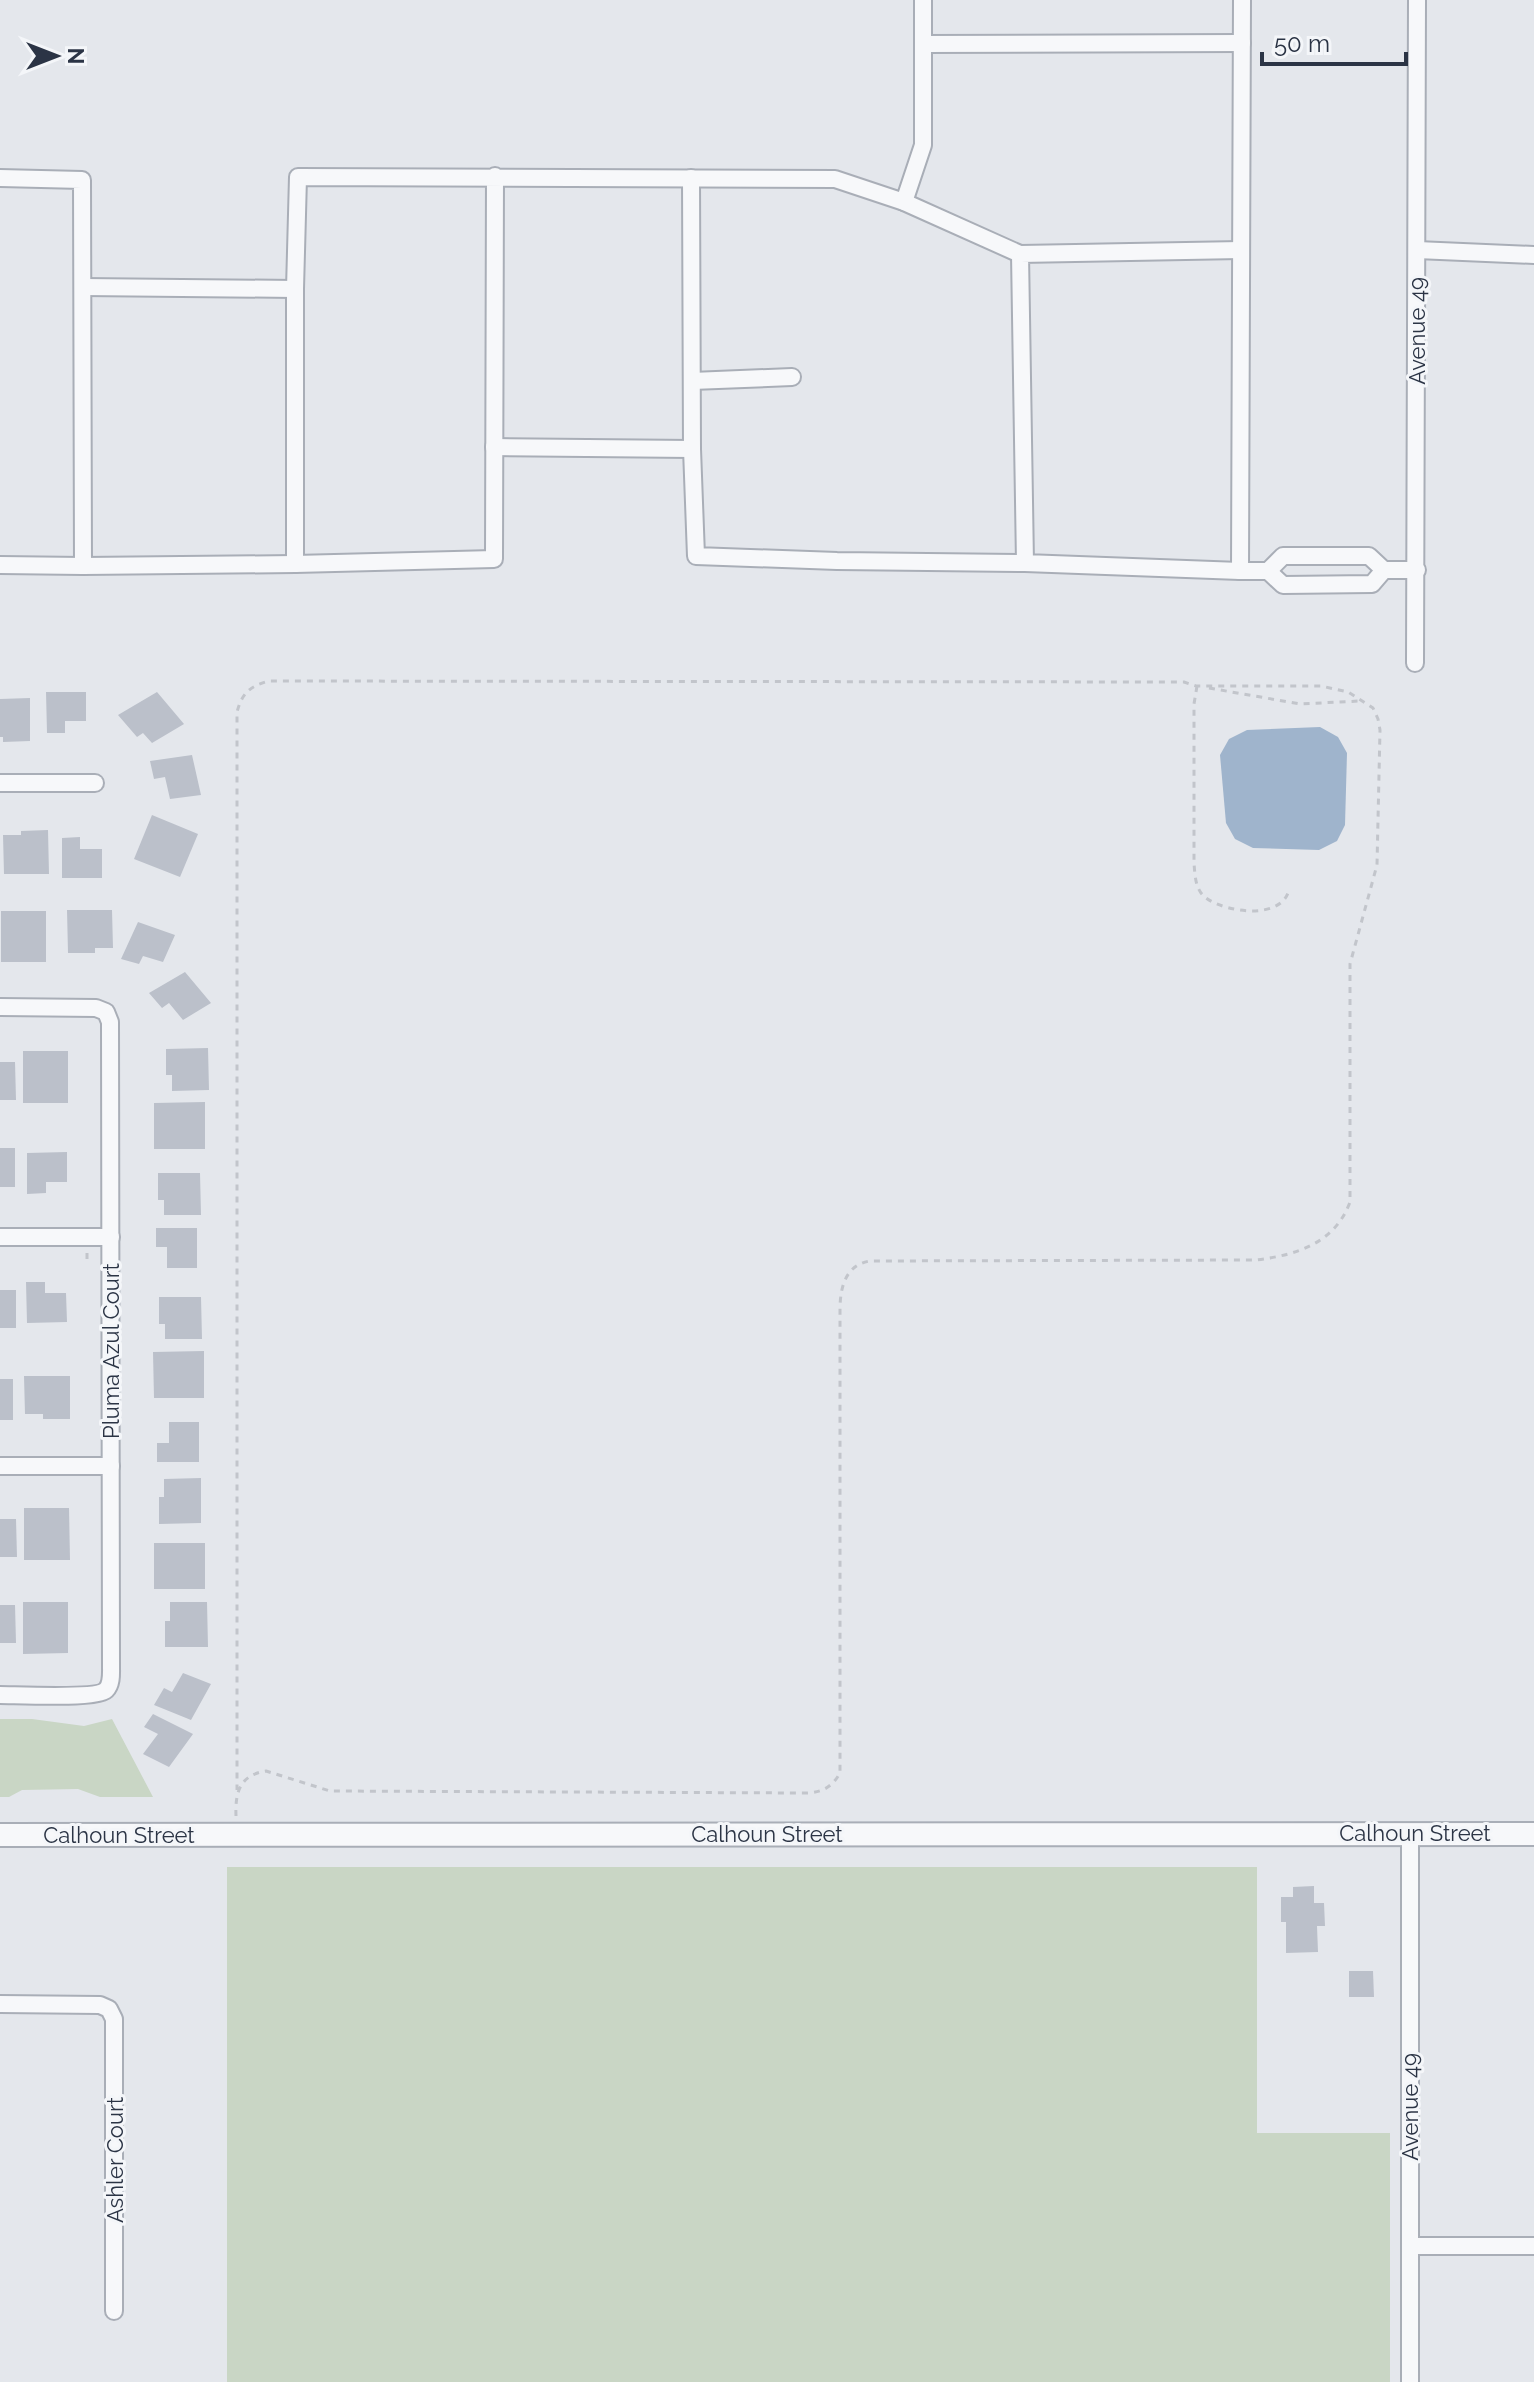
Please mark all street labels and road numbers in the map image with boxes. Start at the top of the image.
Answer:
street label: Avenue 49 [1404,277,1430,385]
street label: Pluma Azul Court [98,1262,124,1439]
street label: Calhoun Street [1339,1820,1491,1846]
street label: Calhoun Street [691,1821,843,1847]
street label: Calhoun Street [43,1822,195,1848]
street label: Avenue 49 [1397,2053,1423,2161]
street label: Ashler Court [102,2096,128,2223]

